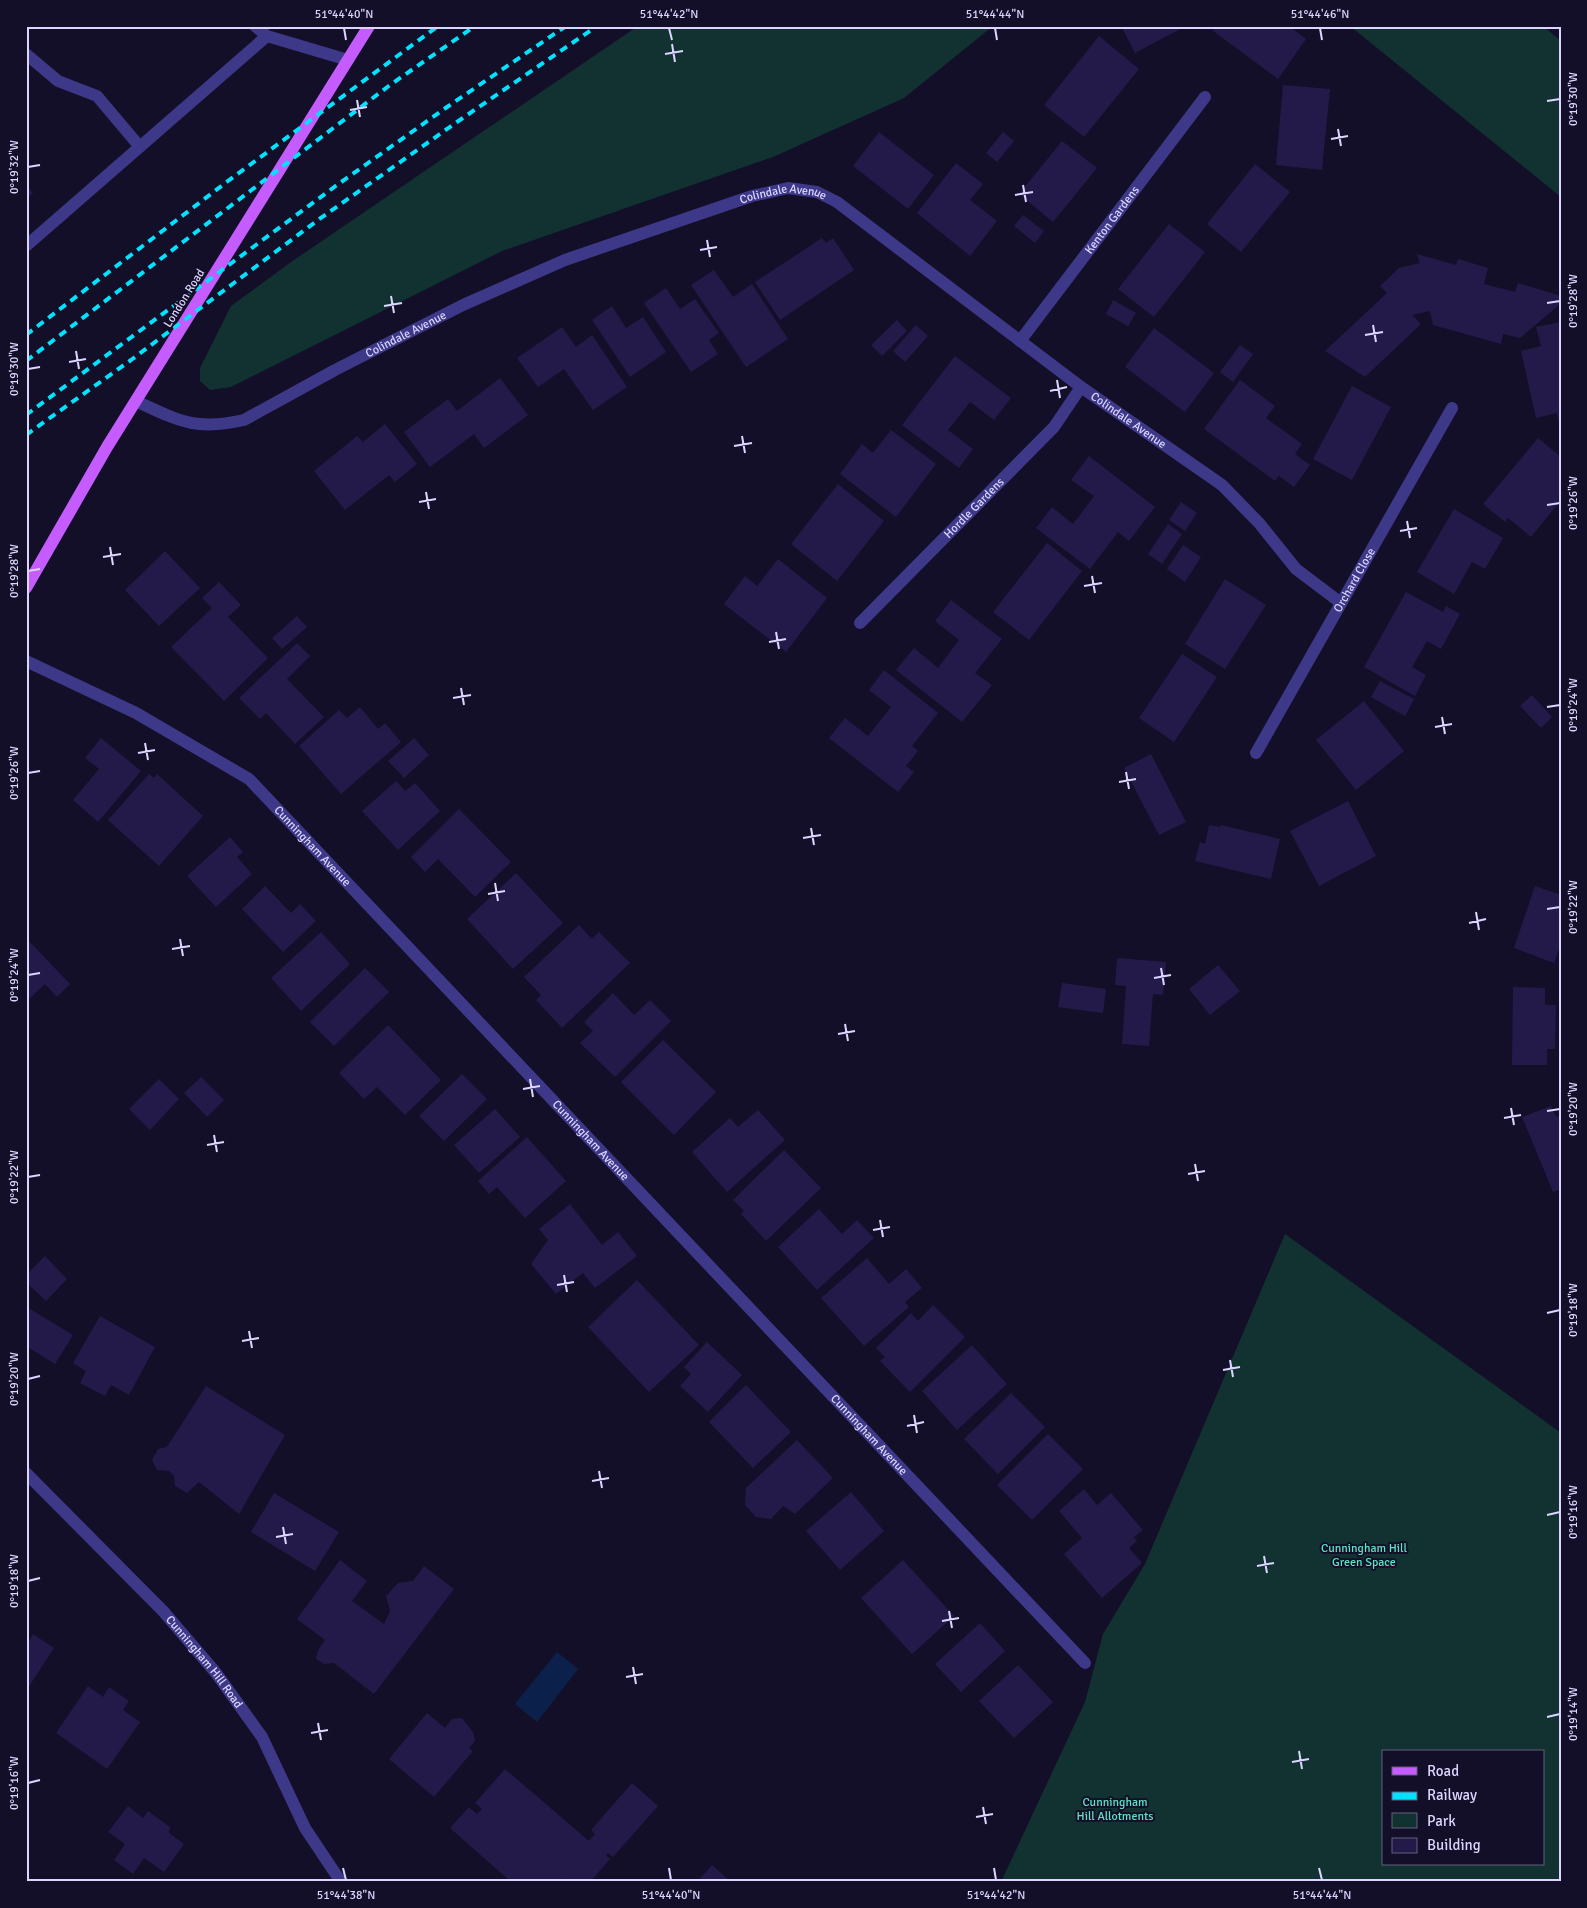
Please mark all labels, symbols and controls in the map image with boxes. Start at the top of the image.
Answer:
text: 51°44'40"N [315,7,373,22]
text: 51°44'42"N [640,7,698,22]
text: 51°44'44"N [966,7,1024,22]
text: 51°44'46"N [1291,7,1349,22]
text: 0°19'30"W [1566,72,1581,126]
text: 0°19'32"W [7,140,22,194]
street label: Colindale Avenue [738,181,829,208]
street label: Kenton Gardens [1082,183,1143,257]
street label: London Road [161,266,208,330]
text: 0°19'28"W [1566,274,1581,328]
street label: Colindale Avenue [363,308,449,361]
text: 0°19'30"W [7,342,22,396]
street label: Colindale Avenue [1088,389,1169,452]
street label: Hordle Gardens [941,475,1008,542]
text: 0°19'26"W [1566,476,1581,530]
text: 0°19'28"W [7,544,22,598]
street label: Orchard Close [1330,545,1379,615]
text: 0°19'24"W [1566,678,1581,732]
text: 0°19'26"W [7,746,22,800]
street label: Cunningham Avenue [270,803,354,890]
text: 0°19'22"W [1566,880,1581,934]
text: 0°19'24"W [7,948,22,1002]
text: 0°19'20"W [1566,1082,1581,1136]
street label: Cunningham Avenue [549,1097,632,1184]
text: 0°19'22"W [7,1150,22,1204]
text: 0°19'18"W [1566,1283,1581,1337]
text: 0°19'20"W [7,1352,22,1406]
street label: Cunningham Avenue [827,1392,910,1478]
text: 0°19'16"W [1566,1485,1581,1539]
park label: Cunningham Hill Green Space [1321,1541,1408,1570]
text: 0°19'18"W [7,1554,22,1608]
street label: Cunningham Hill Road [162,1613,246,1711]
text: 0°19'14"W [1566,1687,1581,1741]
legend [1382,1750,1544,1866]
text: 0°19'16"W [7,1756,22,1810]
text: Road [1427,1762,1459,1780]
text: Railway [1427,1786,1477,1804]
park label: Cunningham Hill Allotments [1077,1795,1153,1824]
text: Park [1427,1812,1456,1830]
text: Building [1427,1836,1481,1854]
text: 51°44'38"N [317,1888,375,1903]
text: 51°44'40"N [642,1888,700,1903]
text: 51°44'42"N [967,1888,1025,1903]
text: 51°44'44"N [1293,1888,1351,1903]

